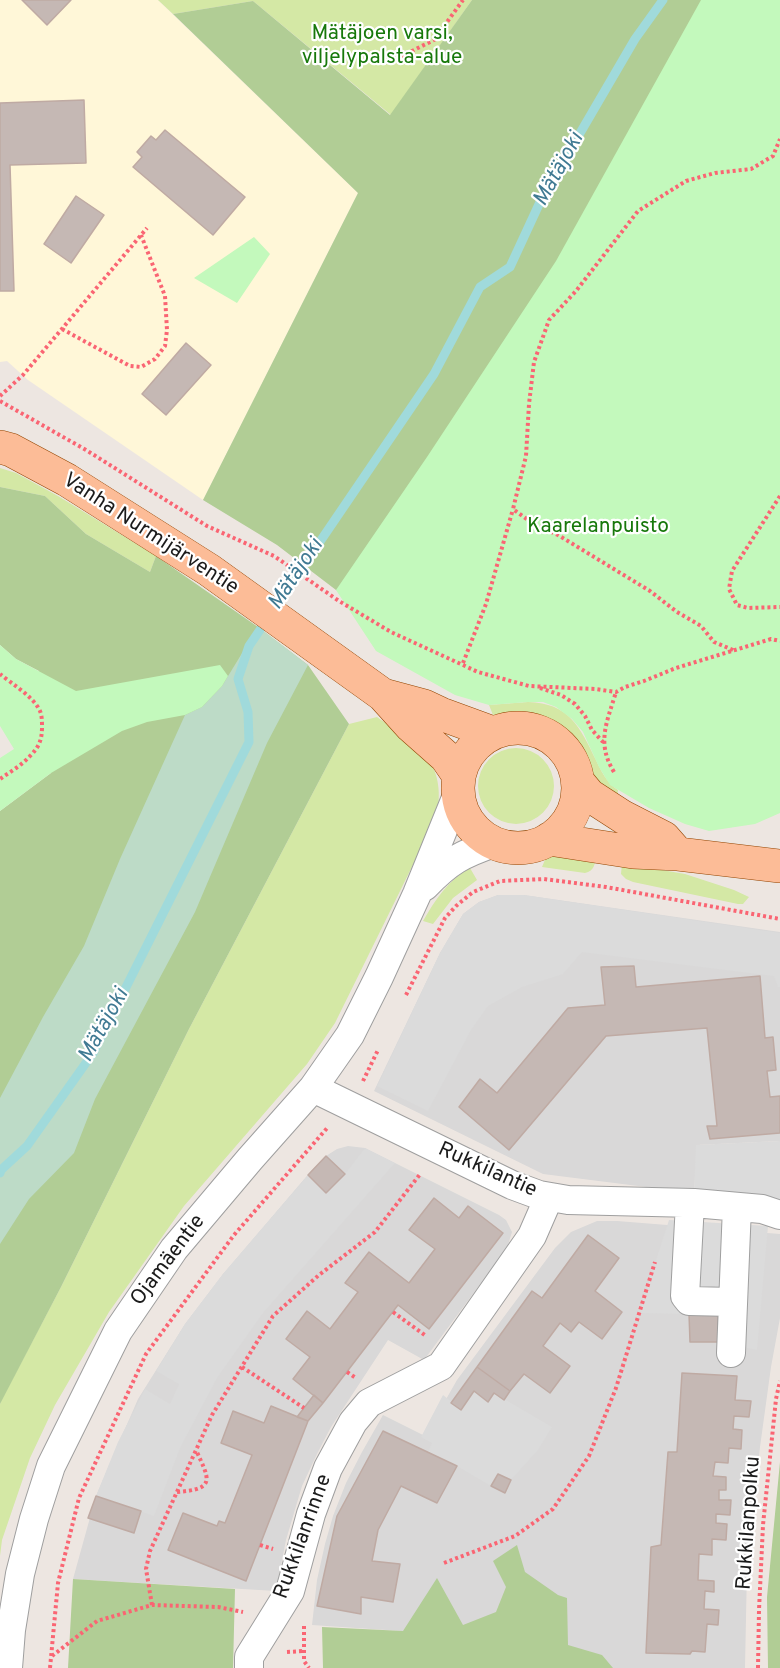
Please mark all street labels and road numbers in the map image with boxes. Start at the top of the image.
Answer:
street label: Vanha Nurmijärventie [57,469,243,601]
street label: Rukkilantie [434,1138,540,1204]
street label: Ojamäentie [126,1210,212,1312]
street label: Rukkilanpolku [733,1455,767,1591]
street label: Rukkilanrinne [270,1471,338,1603]

